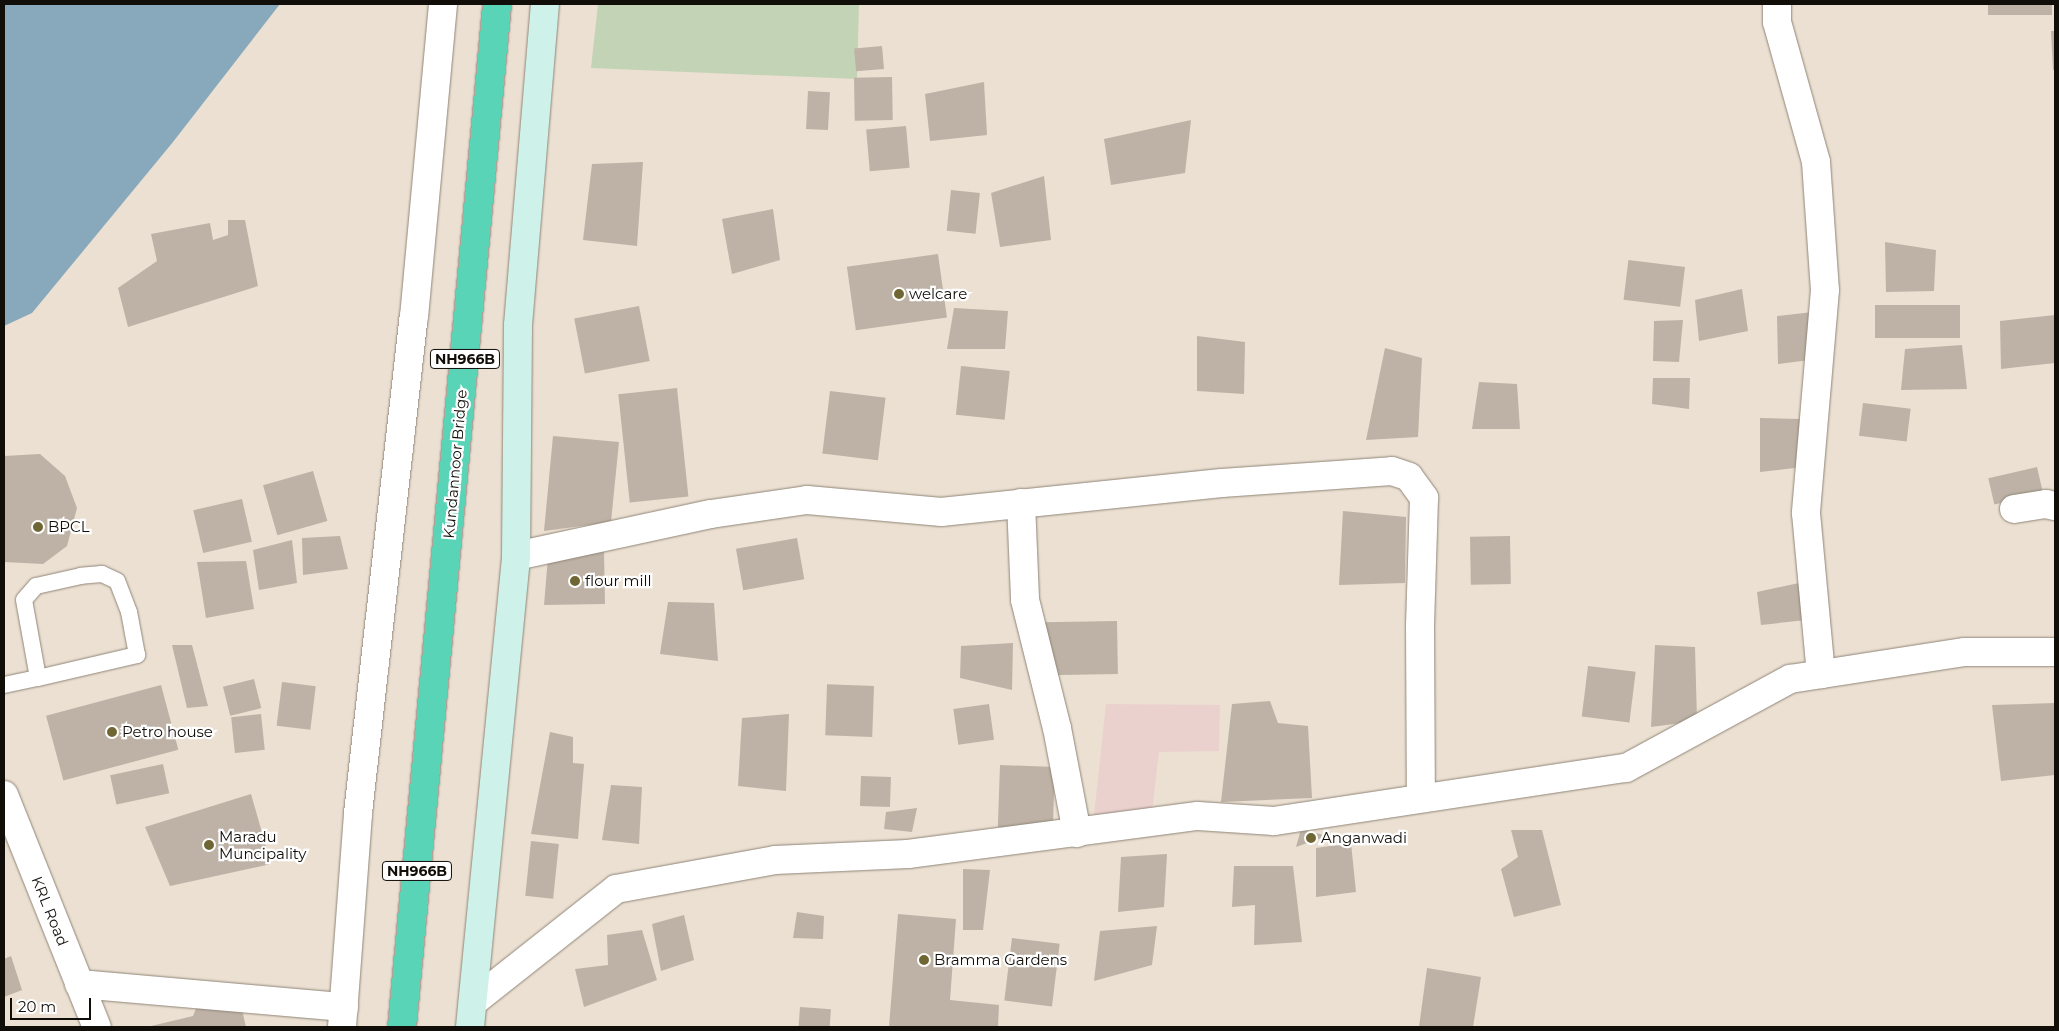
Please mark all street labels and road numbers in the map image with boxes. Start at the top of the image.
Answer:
road number: NH966B [429,348,501,370]
street label: Kundannoor Bridge [440,389,470,539]
road number: NH966B [381,859,453,882]
street label: KRL Road [28,874,72,948]

